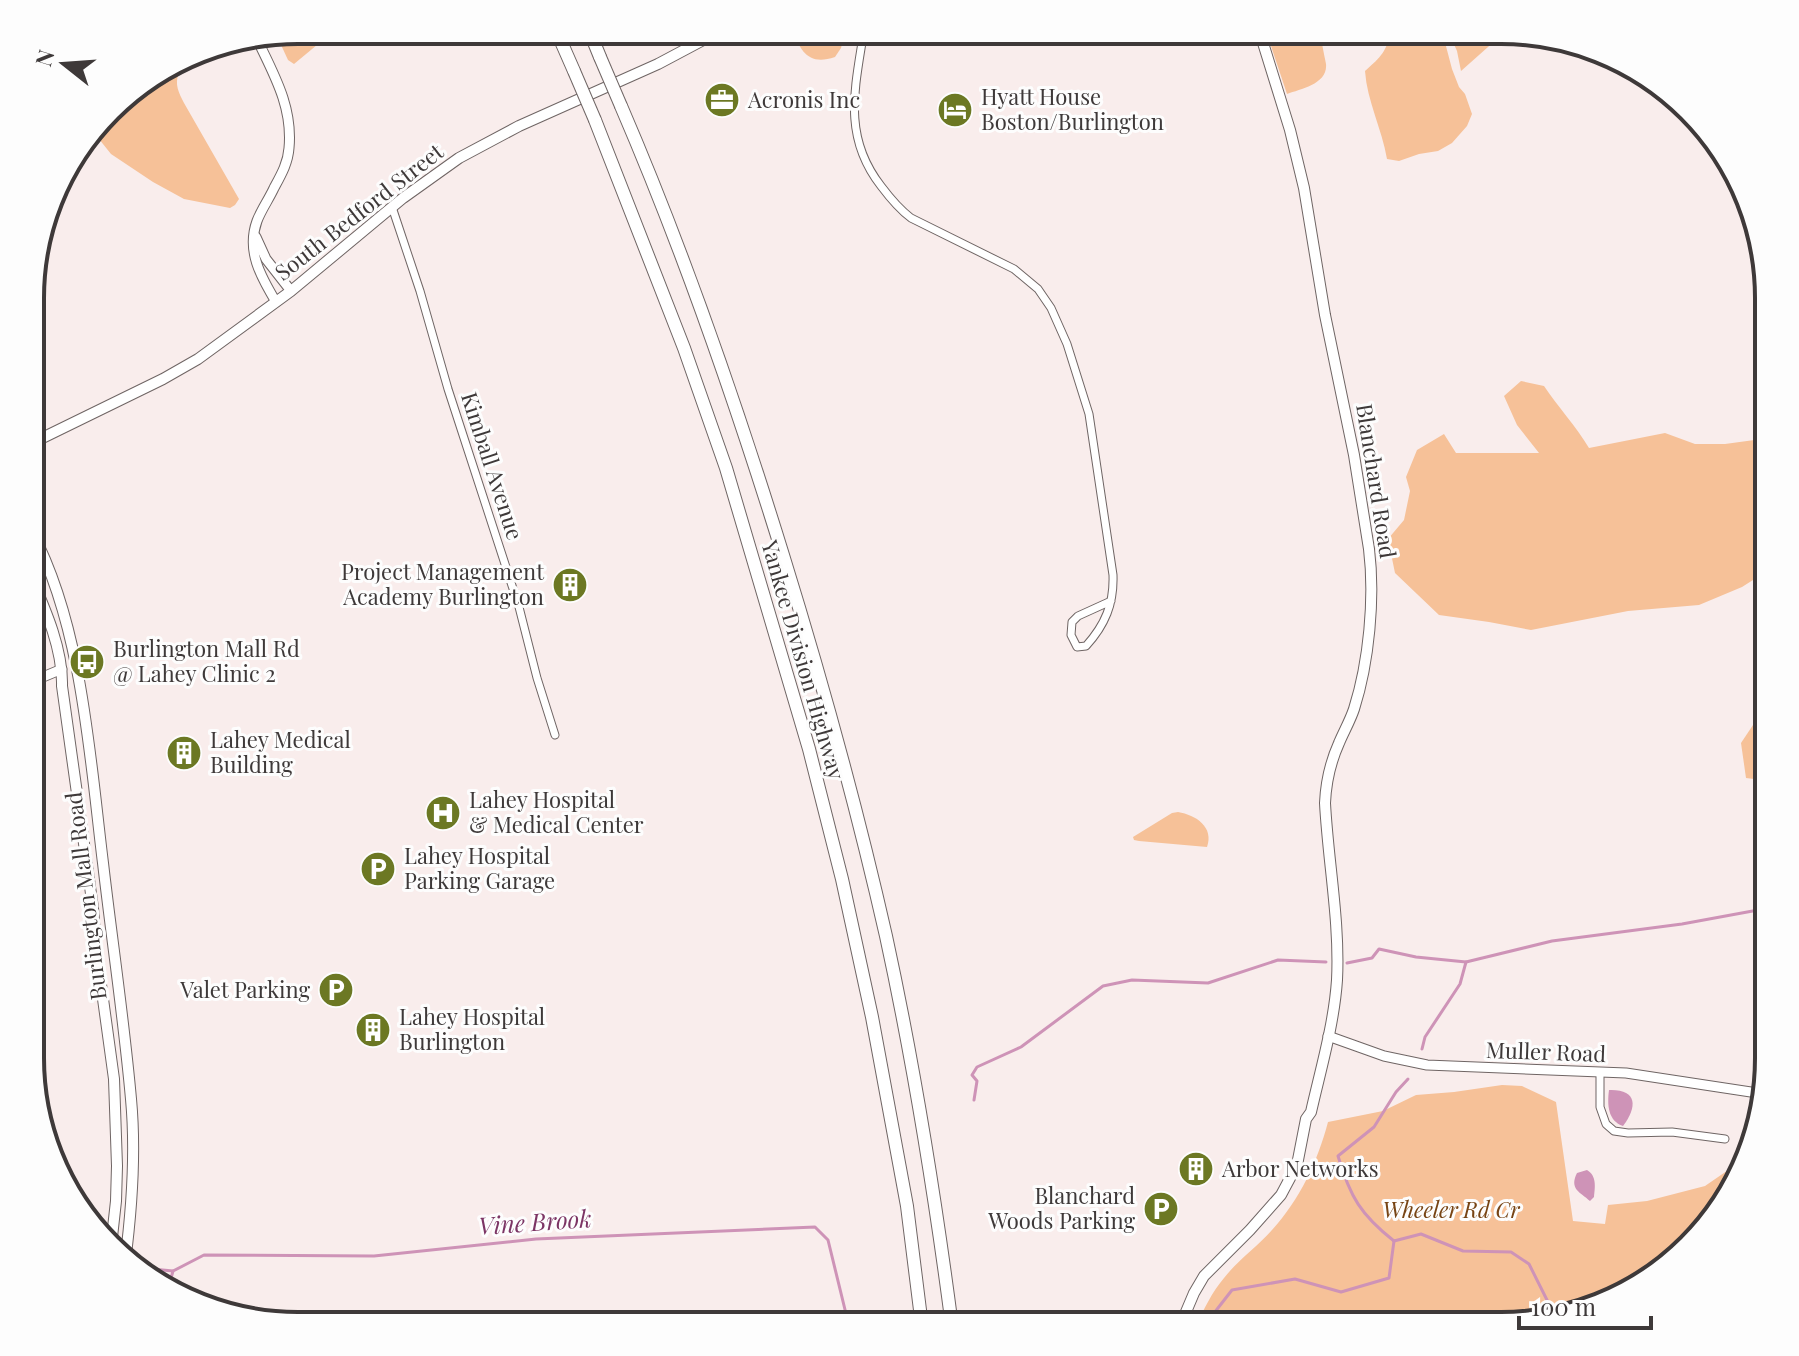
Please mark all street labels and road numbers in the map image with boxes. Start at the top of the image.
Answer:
street label: South Bedford Street [268,135,450,287]
street label: Kimball Avenue [455,388,531,543]
street label: Blanchard Road [1350,401,1404,561]
street label: Yankee Division Highway [755,536,853,783]
street label: Burlington Mall Road [57,790,113,1002]
street label: Muller Road [1486,1034,1607,1068]

